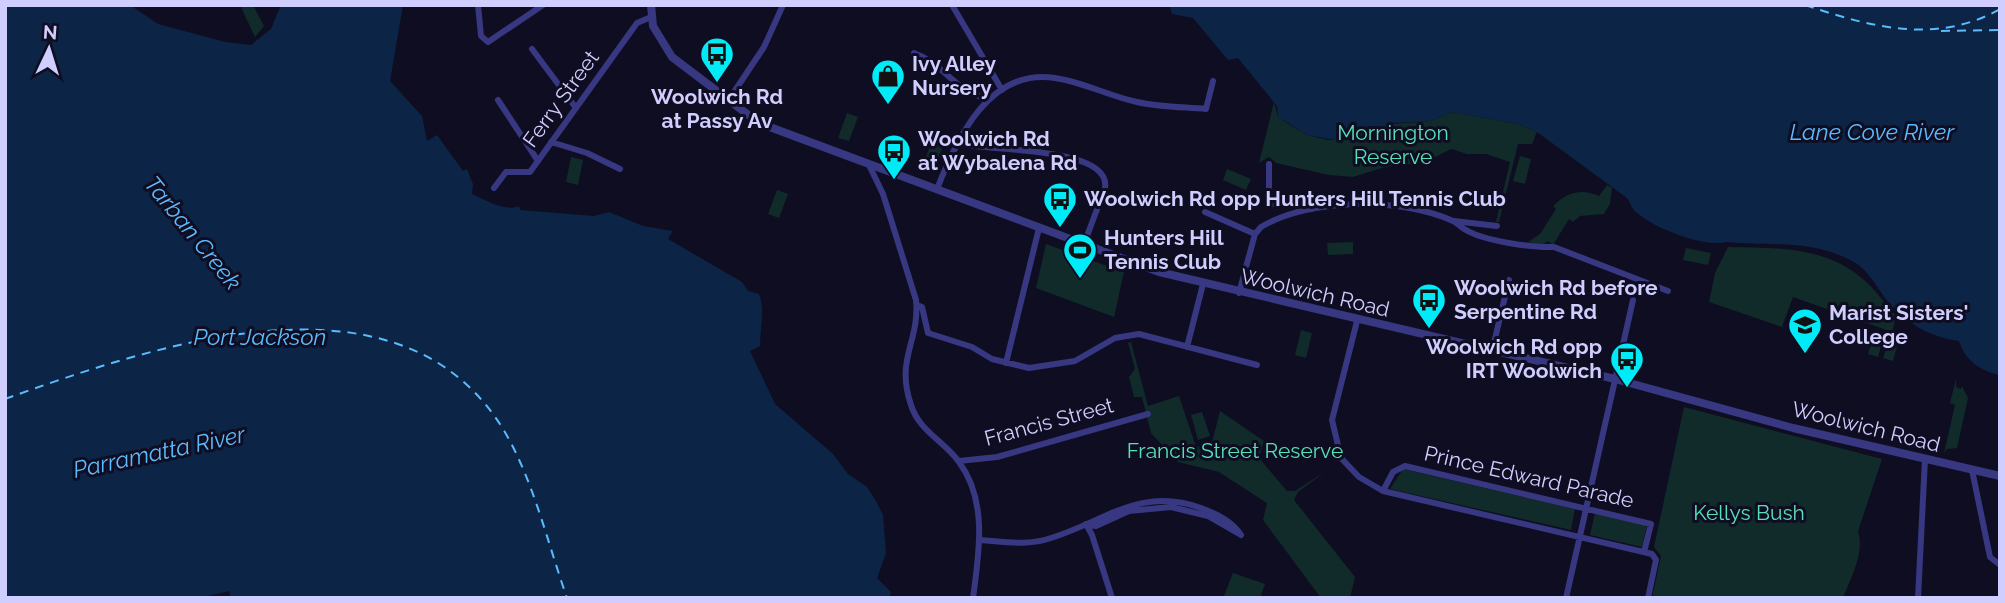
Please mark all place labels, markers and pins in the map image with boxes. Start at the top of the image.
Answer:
bus stop icon: Woolwich Rd at Passy Av [698,35,736,84]
place label: Ivy Alley Nursery [912,51,997,100]
shop icon: Ivy Alley Nursery [869,57,907,106]
place label: Woolwich Rd at Passy Av [651,84,783,133]
place label: Woolwich Rd at Wybalena Rd [918,126,1077,175]
bus stop icon: Woolwich Rd at Wybalena Rd [875,132,913,181]
bus stop icon: Woolwich Rd opp Hunters Hill Tennis Club [1041,180,1079,229]
place label: Woolwich Rd opp Hunters Hill Tennis Club [1084,186,1506,211]
place label: Hunters Hill Tennis Club [1104,225,1224,274]
sports icon: Hunters Hill Tennis Club [1061,231,1099,280]
place label: Woolwich Rd before Serpentine Rd [1454,275,1658,324]
bus stop icon: Woolwich Rd before Serpentine Rd [1410,281,1448,330]
place label: Marist Sisters' College [1829,300,1968,349]
school or university icon: Marist Sisters' College [1786,306,1824,355]
place label: Woolwich Rd opp IRT Woolwich [1426,334,1602,383]
bus stop icon: Woolwich Rd opp IRT Woolwich [1608,340,1646,389]

